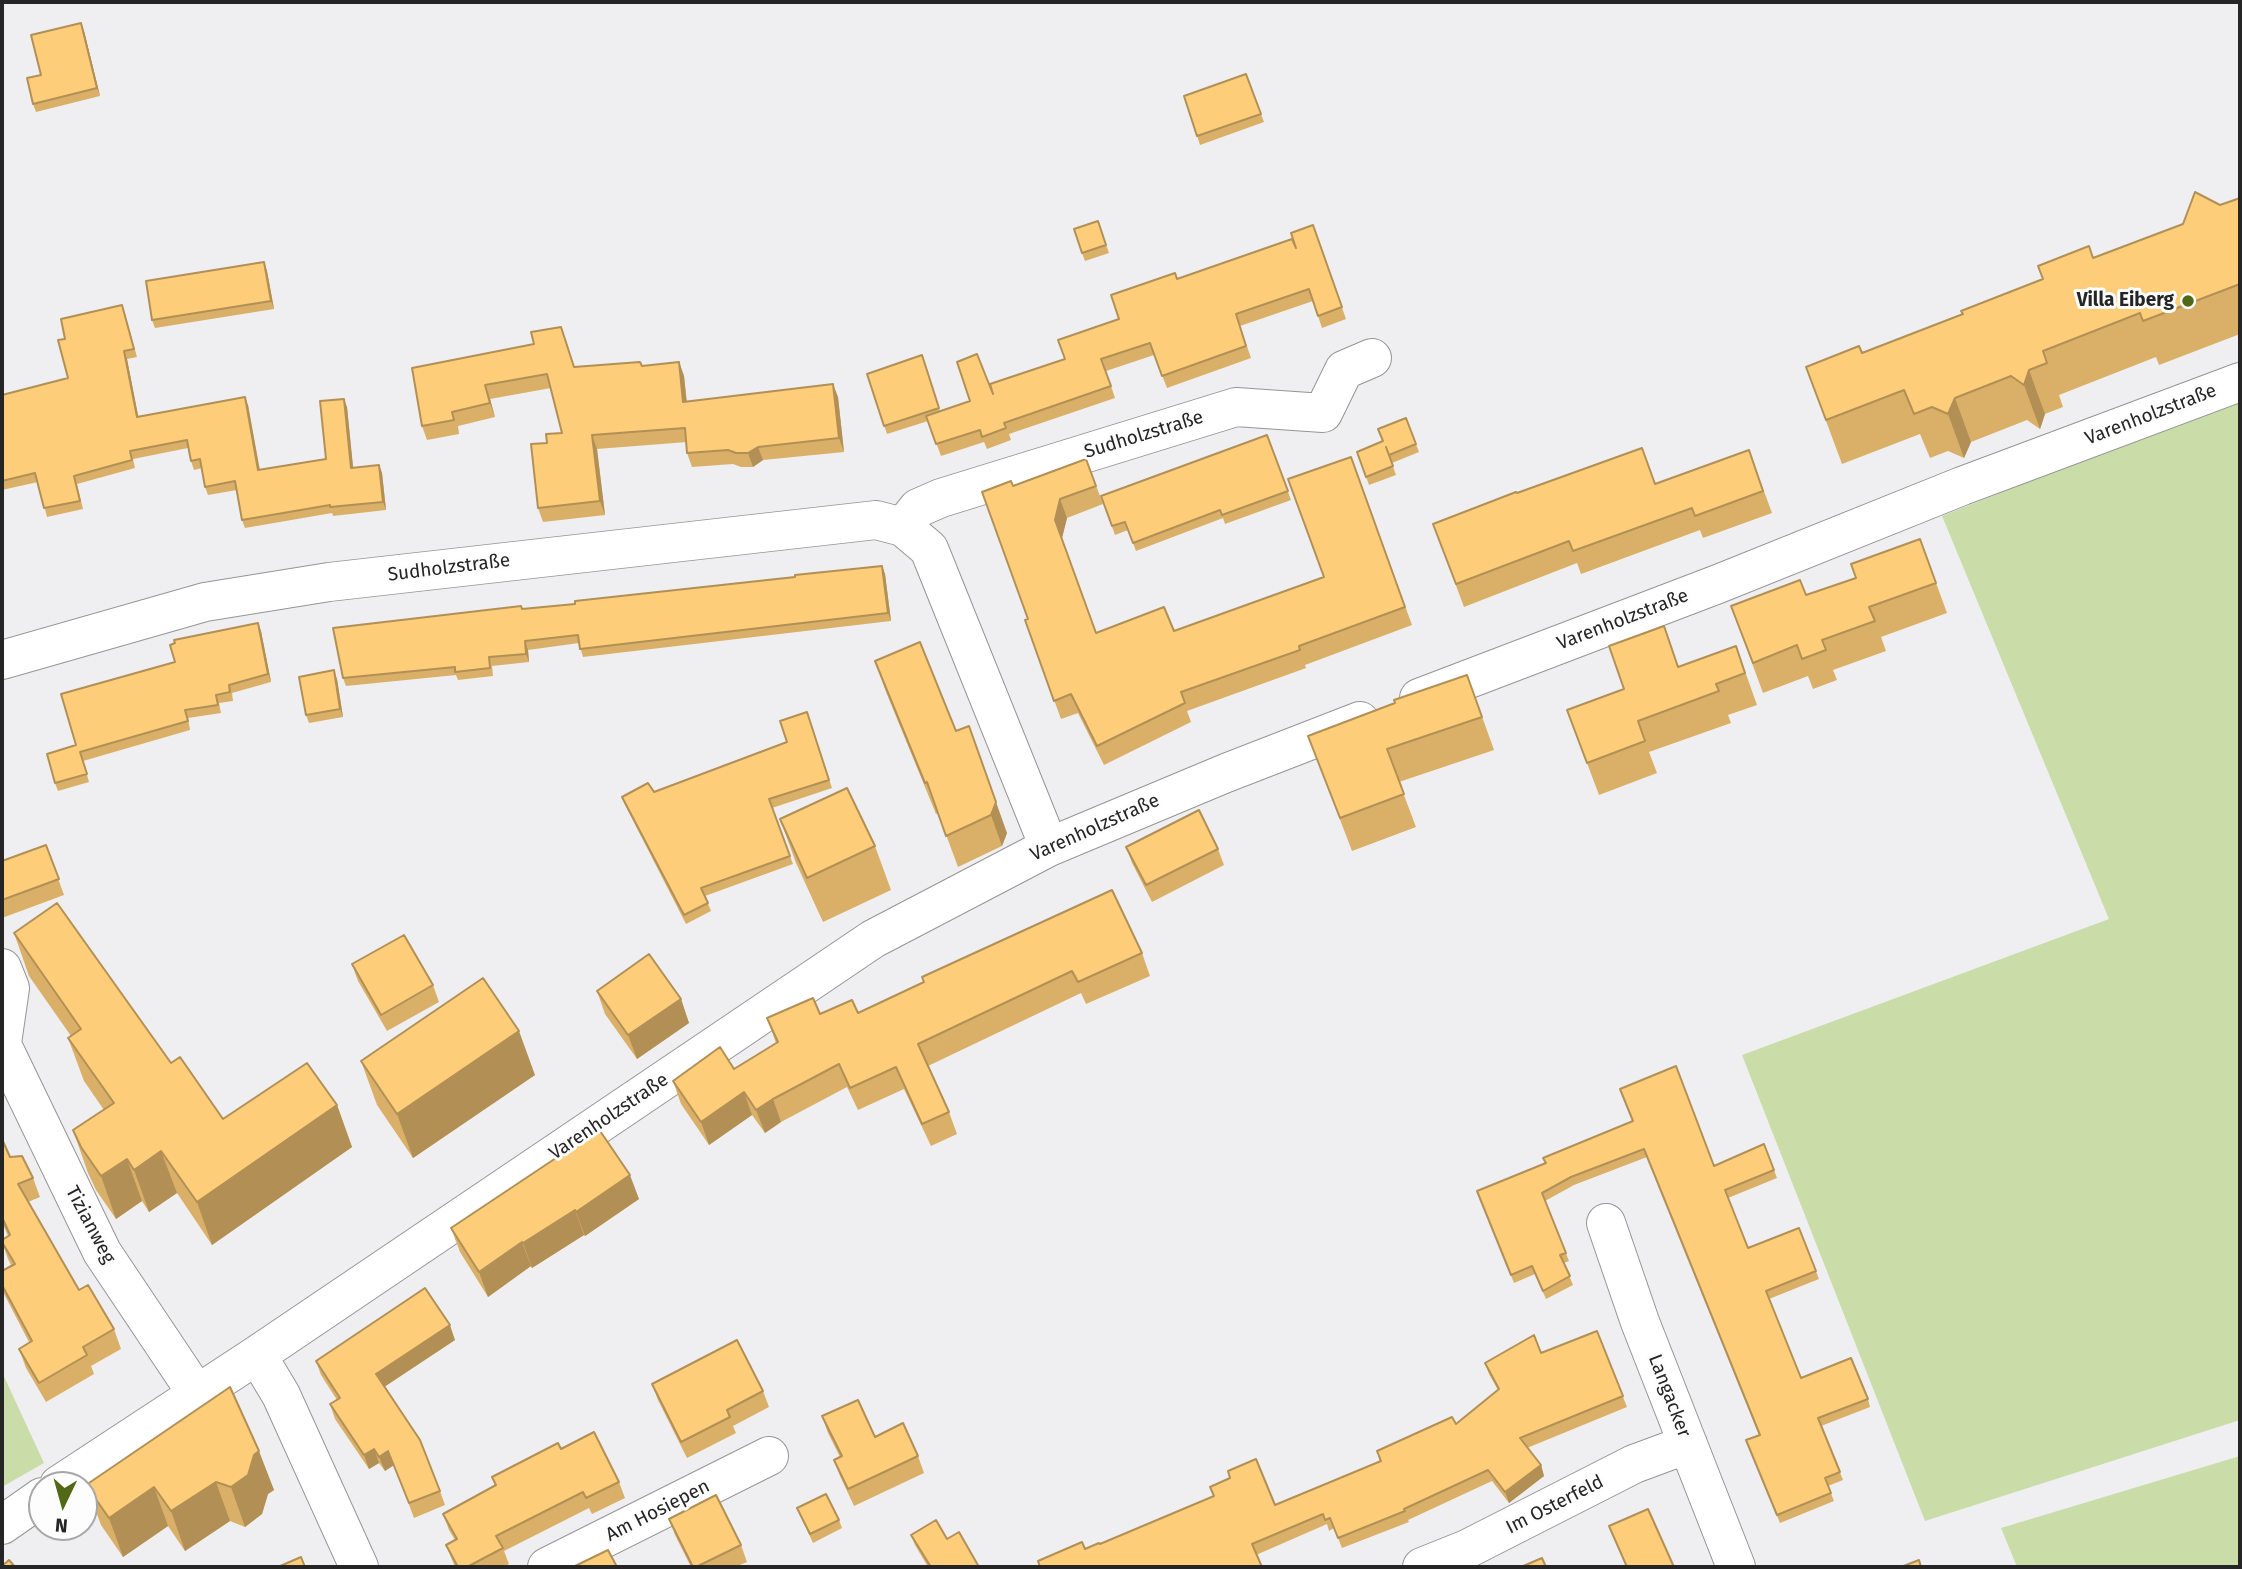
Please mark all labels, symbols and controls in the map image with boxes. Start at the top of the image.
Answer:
place label: Villa Eiberg [2077,290,2174,312]
marker: Villa Eiberg [2180,293,2196,309]
street label: Varenholzstraße [2082,379,2220,451]
street label: Sudholzstraße [1082,406,1206,464]
street label: Sudholzstraße [386,549,512,587]
street label: Varenholzstraße [1554,584,1692,656]
street label: Varenholzstraße [1027,789,1163,867]
street label: Varenholzstraße [545,1069,673,1165]
street label: Tizianweg [60,1182,120,1268]
street label: Langacker [1643,1351,1695,1441]
north arrow [28,1471,98,1541]
street label: Im Osterfeld [1502,1471,1608,1539]
street label: Am Hosiepen [602,1475,714,1547]
text: N [54,1513,69,1537]

